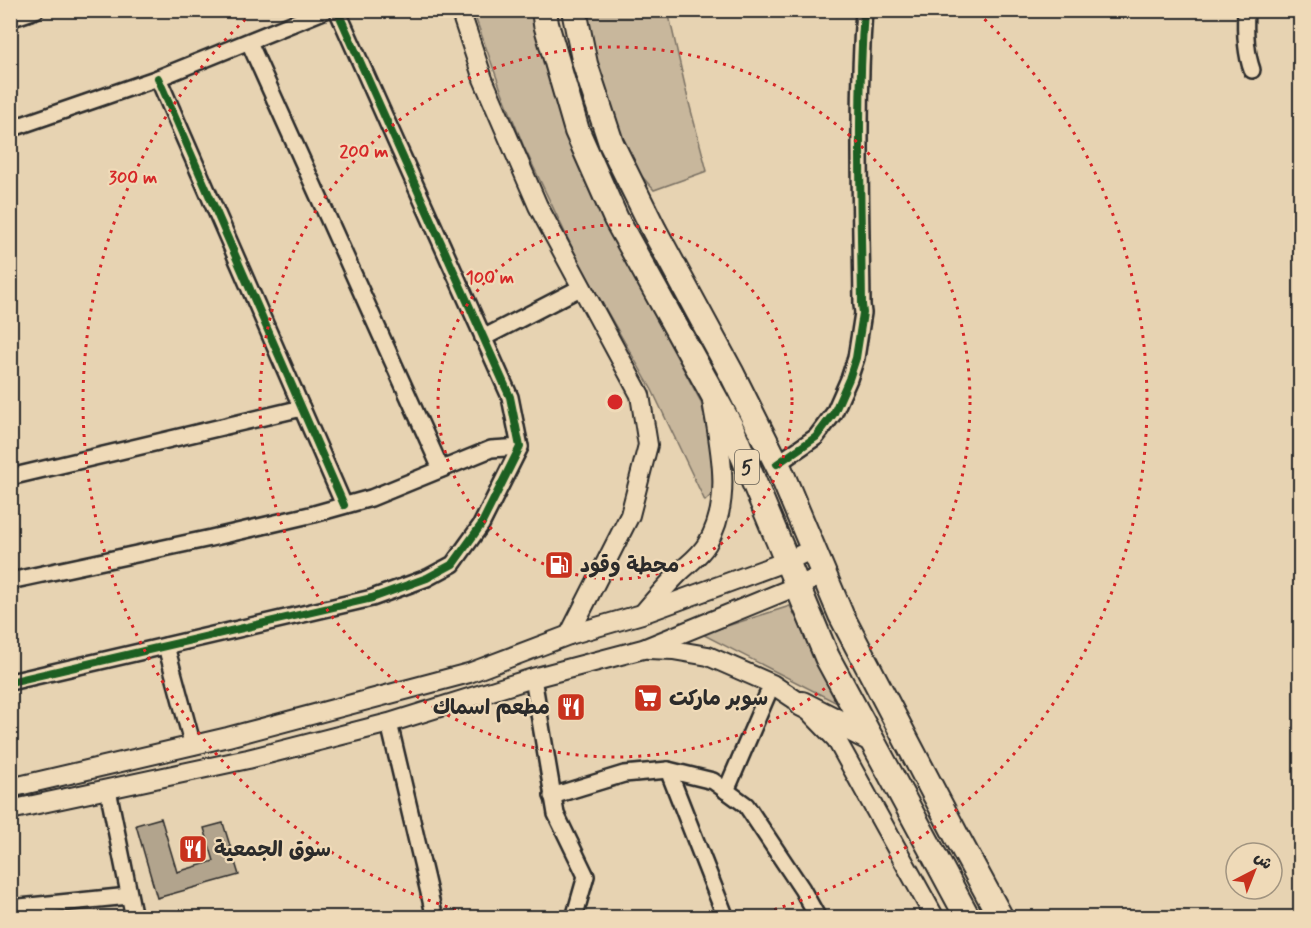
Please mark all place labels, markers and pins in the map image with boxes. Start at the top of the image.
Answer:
centre of rings [605,392,625,412]
fuel station icon: محطة وقود [543,549,575,581]
place label: محطة وقود [580,552,679,580]
supermarket icon: سوبر ماركت [632,682,664,714]
place label: سوبر ماركت [669,685,768,713]
restaurant icon: مطعم اسماك [555,691,587,723]
place label: مطعم اسماك [433,694,550,723]
restaurant icon: سوق الجمعية [177,833,209,865]
place label: سوق الجمعية [214,836,331,864]

